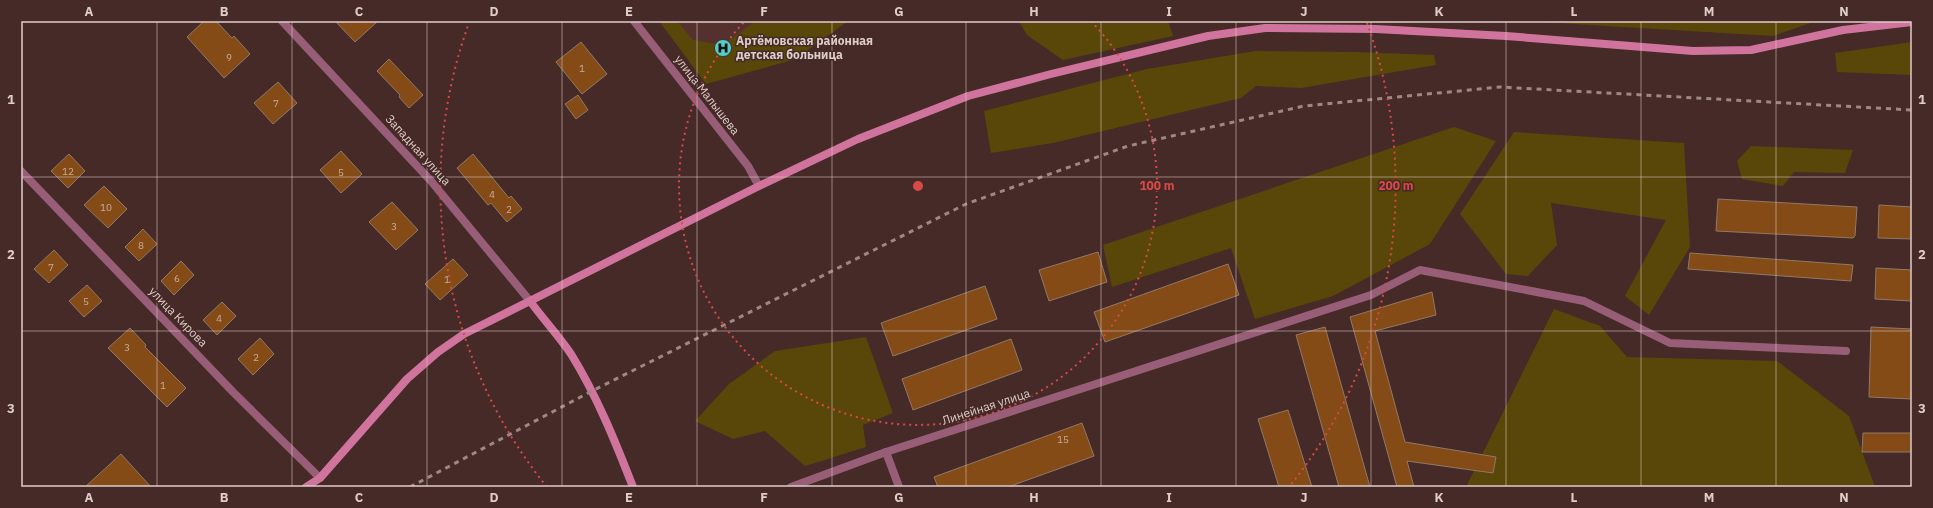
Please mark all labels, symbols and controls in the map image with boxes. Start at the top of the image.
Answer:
text: A [85,3,94,20]
text: B [220,3,229,20]
text: C [355,3,364,20]
text: D [489,3,499,20]
text: E [625,3,633,20]
text: F [760,3,768,20]
text: G [894,3,904,20]
text: H [1029,3,1039,20]
text: I [1166,3,1172,20]
text: J [1300,3,1308,20]
text: K [1434,3,1444,20]
text: L [1571,3,1578,20]
text: M [1704,3,1714,20]
text: N [1839,3,1849,20]
place label: Артёмовская районная детская больница [736,33,873,62]
hospital icon: Артёмовская районная детская больница [713,38,733,58]
house number: 9 [226,51,232,64]
street label: улица Малышева [672,52,744,138]
house number: 1 [579,62,585,75]
text: 1 [7,91,15,108]
text: 1 [1918,91,1926,108]
house number: 7 [273,97,279,110]
street label: Западная улица [383,111,455,189]
house number: 12 [62,165,74,178]
house number: 5 [338,166,344,179]
text: 100 m [1139,178,1175,193]
text: 200 m [1378,178,1414,193]
centre of rings [911,179,925,193]
house number: 4 [489,188,495,201]
house number: 10 [100,201,112,214]
house number: 2 [506,203,512,216]
house number: 3 [391,220,397,233]
house number: 8 [138,239,144,252]
text: 2 [7,246,15,263]
text: 2 [1918,246,1926,263]
house number: 7 [48,261,54,274]
house number: 6 [174,272,180,285]
house number: 1 [444,273,450,286]
street label: улица Кирова [146,284,211,350]
house number: 5 [83,295,89,308]
house number: 4 [216,312,222,325]
house number: 3 [124,341,130,354]
house number: 2 [253,351,259,364]
house number: 1 [160,379,166,392]
street label: Линейная улица [940,385,1032,428]
text: 3 [7,400,15,417]
text: 3 [1918,400,1926,417]
house number: 15 [1057,433,1069,446]
text: A [85,489,94,506]
text: B [220,489,229,506]
text: C [355,489,364,506]
text: D [489,489,499,506]
text: E [625,489,633,506]
text: F [760,489,768,506]
text: G [894,489,904,506]
text: H [1029,489,1039,506]
text: I [1166,489,1172,506]
text: J [1300,489,1308,506]
text: K [1434,489,1444,506]
text: L [1571,489,1578,506]
text: M [1704,489,1714,506]
text: N [1839,489,1849,506]

